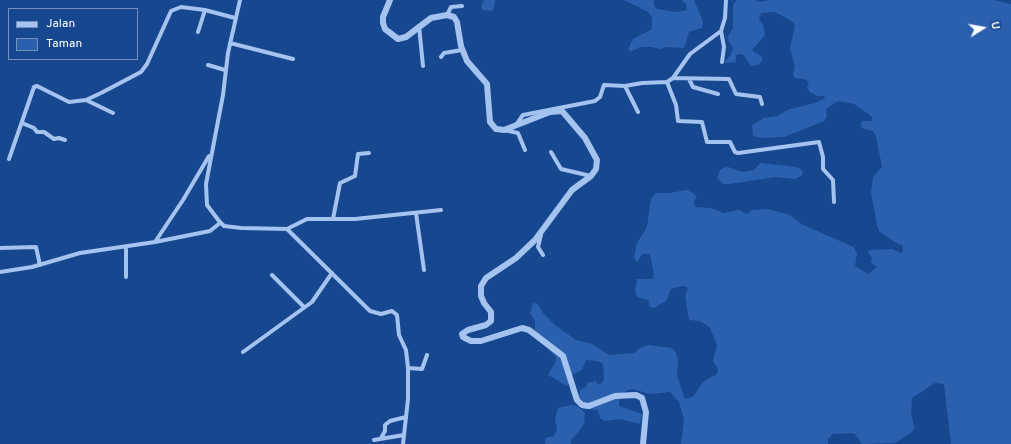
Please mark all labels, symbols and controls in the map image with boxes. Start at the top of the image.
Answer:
legend [8,8,138,60]
north arrow [963,8,1003,48]
text: Jalan [46,16,75,32]
text: U [987,21,1002,31]
text: Taman [46,36,82,52]

